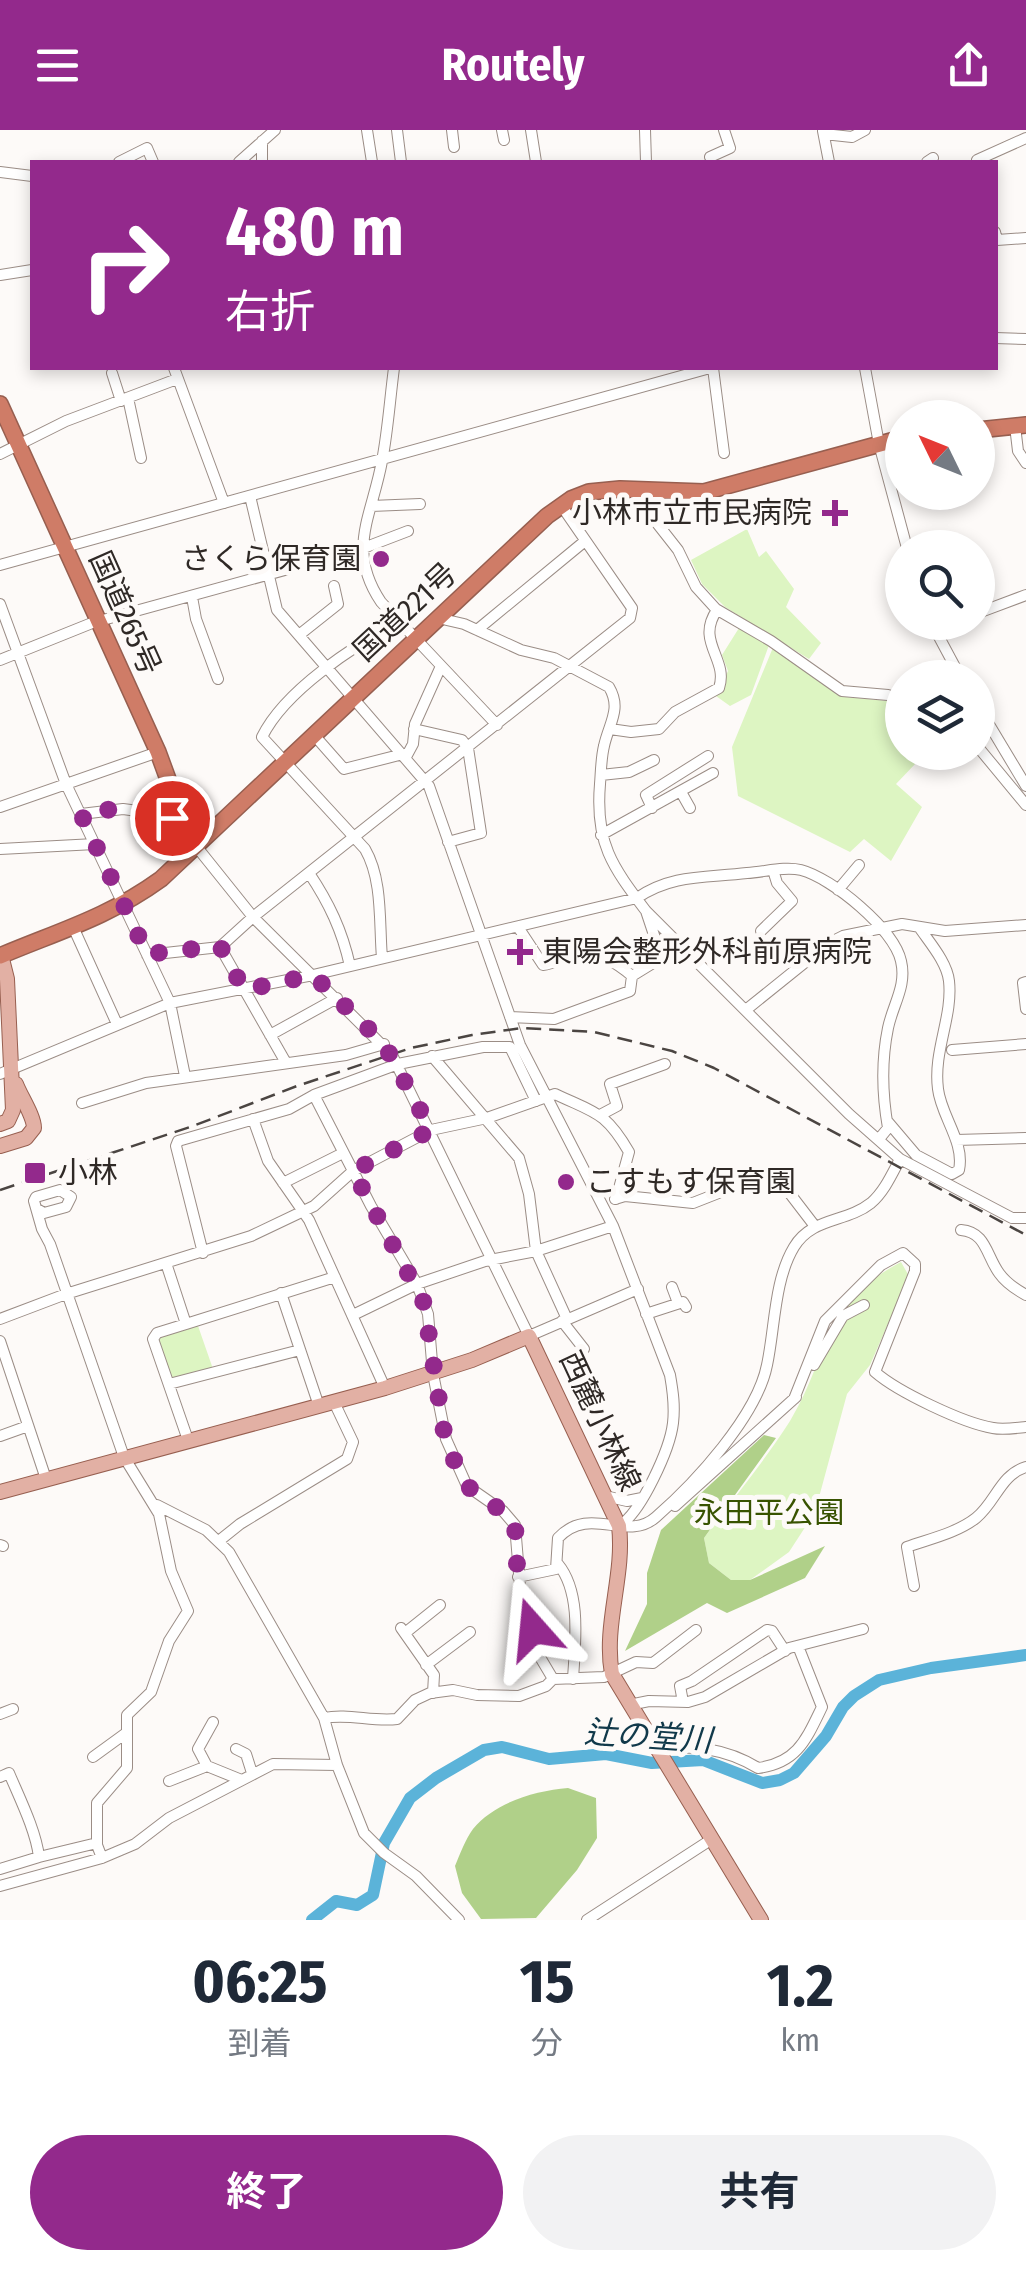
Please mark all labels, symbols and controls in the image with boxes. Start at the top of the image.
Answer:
icon: menu [30,38,85,93]
text: Routely [441,38,585,92]
icon: share [941,38,996,93]
text: 480 m [225,190,404,274]
icon: right [60,200,190,330]
text: 右折 [225,285,315,339]
north arrow [885,400,995,510]
map controls [885,400,995,770]
place label: 小林市立市民病院 [572,495,812,531]
marker: 小林市立市民病院 [822,500,848,526]
button: search [885,530,995,640]
place label: さくら保育園 [181,541,361,577]
street label: 国道265号 [82,546,168,680]
marker: さくら保育園 [370,548,392,570]
street label: 国道221号 [346,555,464,669]
button: layers [885,660,995,770]
pin [130,776,215,861]
icon: arrive [145,791,200,846]
place label: 東陽会整形外科前原病院 [542,934,872,970]
marker: 東陽会整形外科前原病院 [507,939,533,965]
place label: 小林 [58,1155,118,1191]
marker: 小林 [22,1160,48,1186]
place label: こすもす保育園 [586,1164,795,1200]
marker: こすもす保育園 [555,1171,577,1193]
street label: 西麓小林線 [552,1345,648,1497]
park label: 永田平公園 [694,1495,844,1531]
position arrow [481,1577,585,1681]
water label: 辻の堂川 [583,1713,716,1760]
text: 06:25 [192,1946,327,2018]
text: 15 [520,1946,575,2018]
text: 1.2 [767,1950,834,2022]
text: km [781,2021,820,2059]
text: 到着 [228,2024,292,2062]
text: 分 [531,2024,563,2062]
button: 終了 [30,2135,503,2250]
button: 共有 [523,2135,996,2250]

